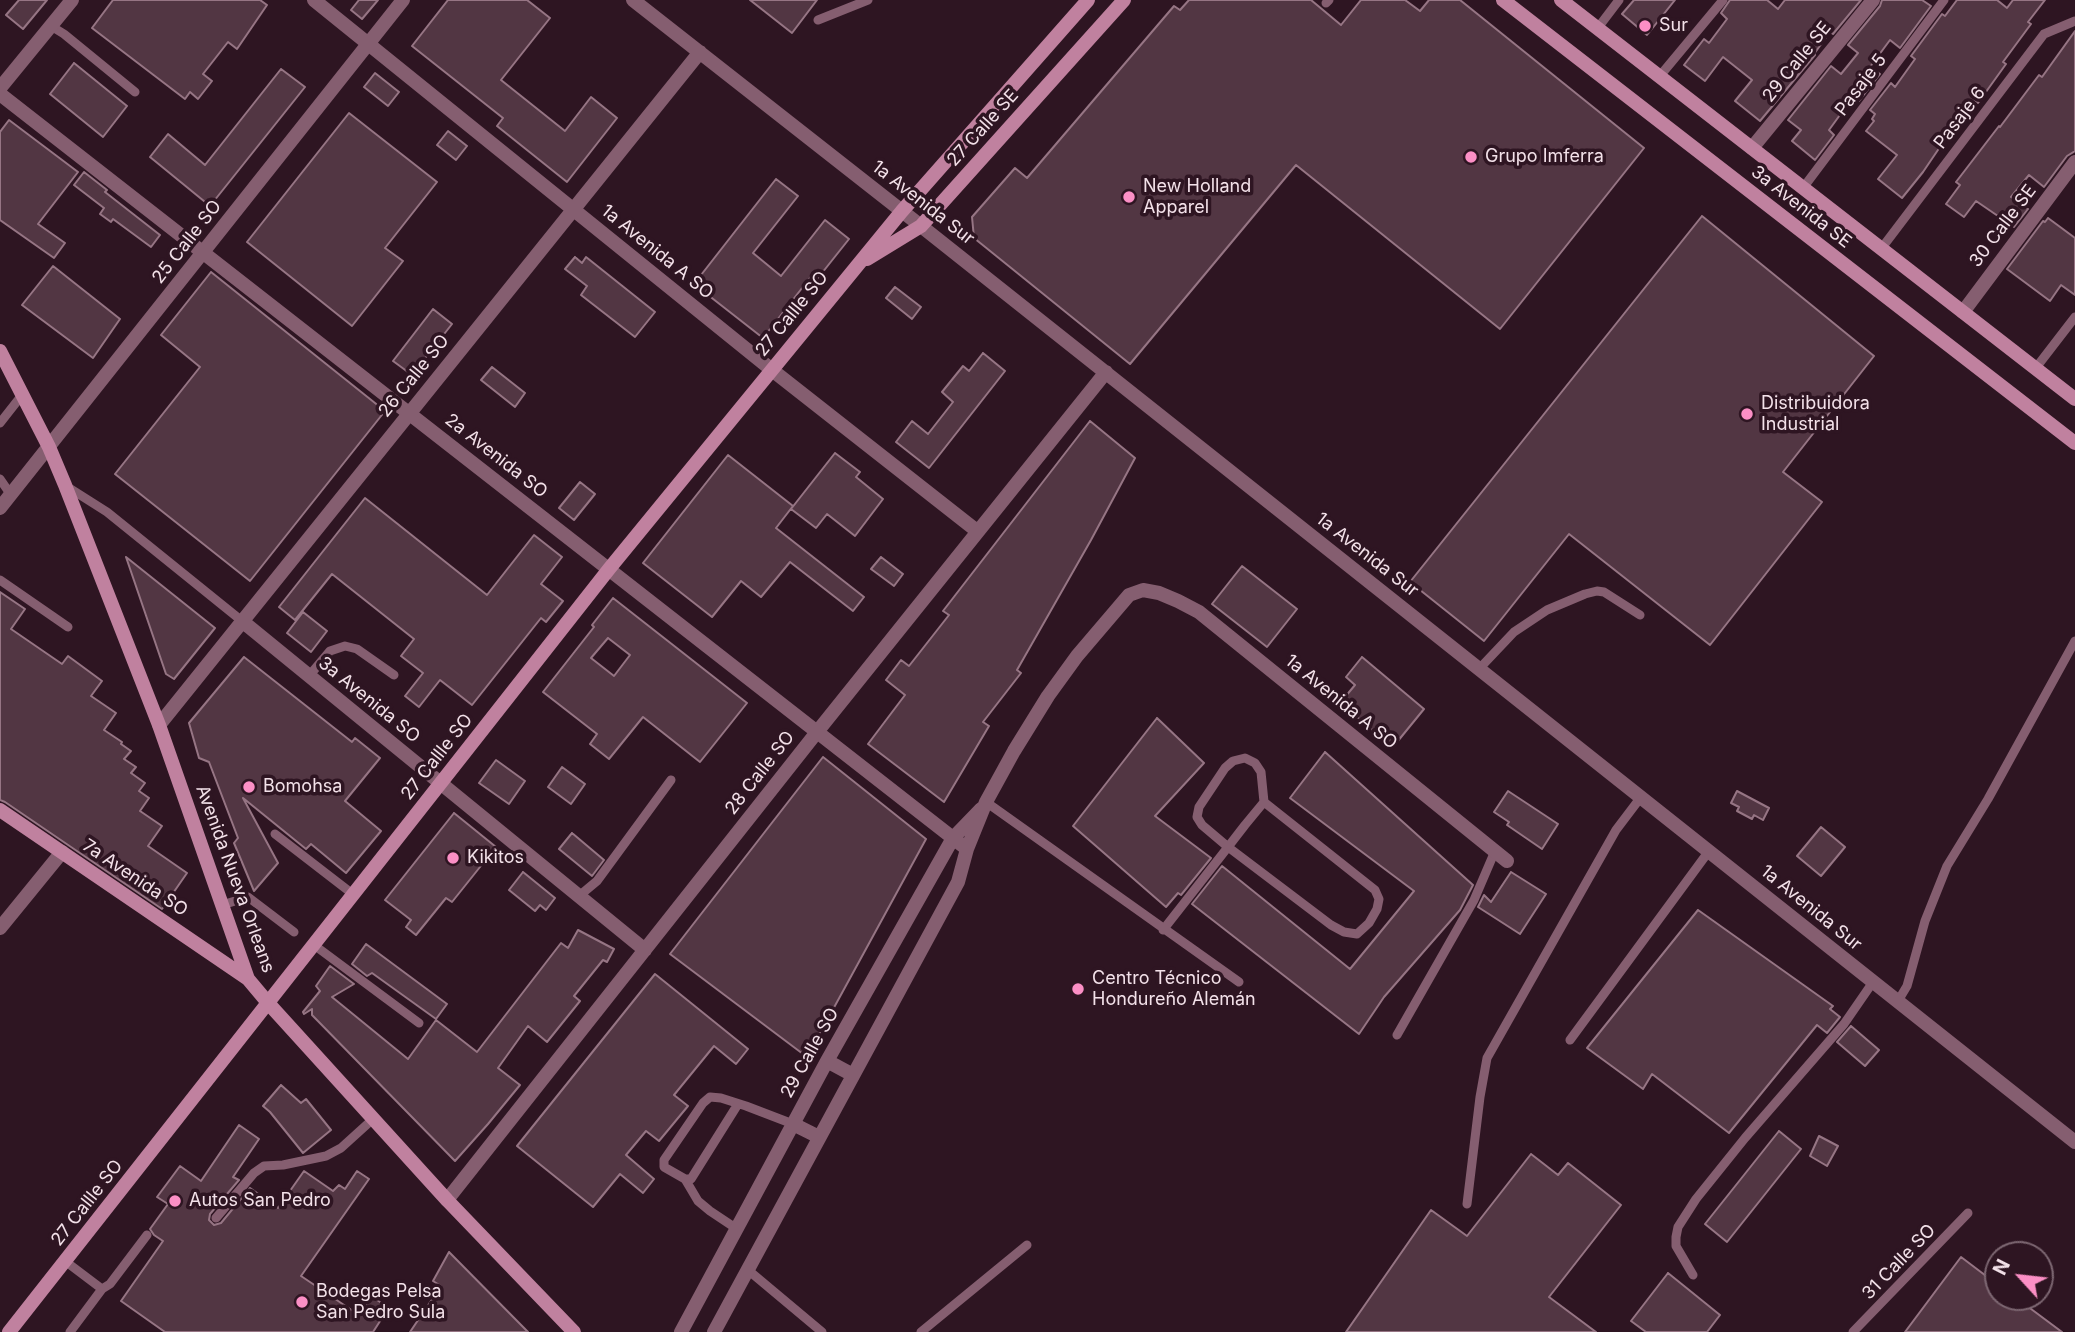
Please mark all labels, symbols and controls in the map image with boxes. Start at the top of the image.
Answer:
place label: Sur [1659,15,1688,37]
street label: 29 Calle SE [1758,17,1836,107]
marker: Sur [1637,18,1653,34]
street label: Pasaje 5 [1831,50,1891,120]
street label: Pasaje 6 [1930,83,1990,153]
street label: 27 Calle SE [943,85,1023,171]
place label: Grupo Imferra [1485,146,1604,168]
marker: Grupo Imferra [1463,149,1479,165]
street label: 1a Avenida Sur [867,156,979,250]
street label: 3a Avenida SE [1747,161,1855,253]
place label: New Holland Apparel [1143,176,1251,218]
street label: 30 Calle SE [1965,181,2041,271]
marker: New Holland Apparel [1121,189,1137,205]
street label: 25 Calle SO [148,196,226,288]
street label: 1a Avenida A SO [597,200,717,304]
street label: 27 Callle SO [751,267,833,361]
street label: 26 Calle SO [374,330,454,422]
place label: Distribuidora Industrial [1761,393,1870,436]
marker: Distribuidora Industrial [1739,406,1755,422]
street label: 2a Avenida SO [440,409,552,503]
street label: 1a Avenida Sur [1311,508,1423,602]
street label: 1a Avenida A SO [1281,650,1401,754]
street label: 3a Avenida SO [314,653,424,747]
street label: 27 Callle SO [397,710,477,804]
street label: 28 Calle SO [721,727,799,819]
place label: Bomohsa [263,776,342,798]
marker: Bomohsa [241,779,257,795]
street label: Avenida Nueva Orleans [191,782,279,976]
street label: 7a Avenida SO [78,835,192,921]
place label: Kikitos [467,847,524,869]
marker: Kikitos [445,850,461,866]
street label: 1a Avenida Sur [1756,861,1866,955]
place label: Centro Técnico Hondureño Alemán [1092,968,1256,1010]
marker: Centro Técnico Hondureño Alemán [1070,981,1086,997]
street label: 29 Calle SO [776,1004,844,1102]
street label: 27 Callle SO [47,1156,127,1250]
place label: Autos San Pedro [189,1190,331,1212]
marker: Autos San Pedro [167,1193,183,1209]
street label: 31 Calle SO [1858,1220,1940,1304]
north arrow [1984,1241,2054,1311]
text: N [1988,1255,2015,1279]
place label: Bodegas Pelsa San Pedro Sula [316,1281,445,1324]
marker: Bodegas Pelsa San Pedro Sula [294,1294,310,1310]

